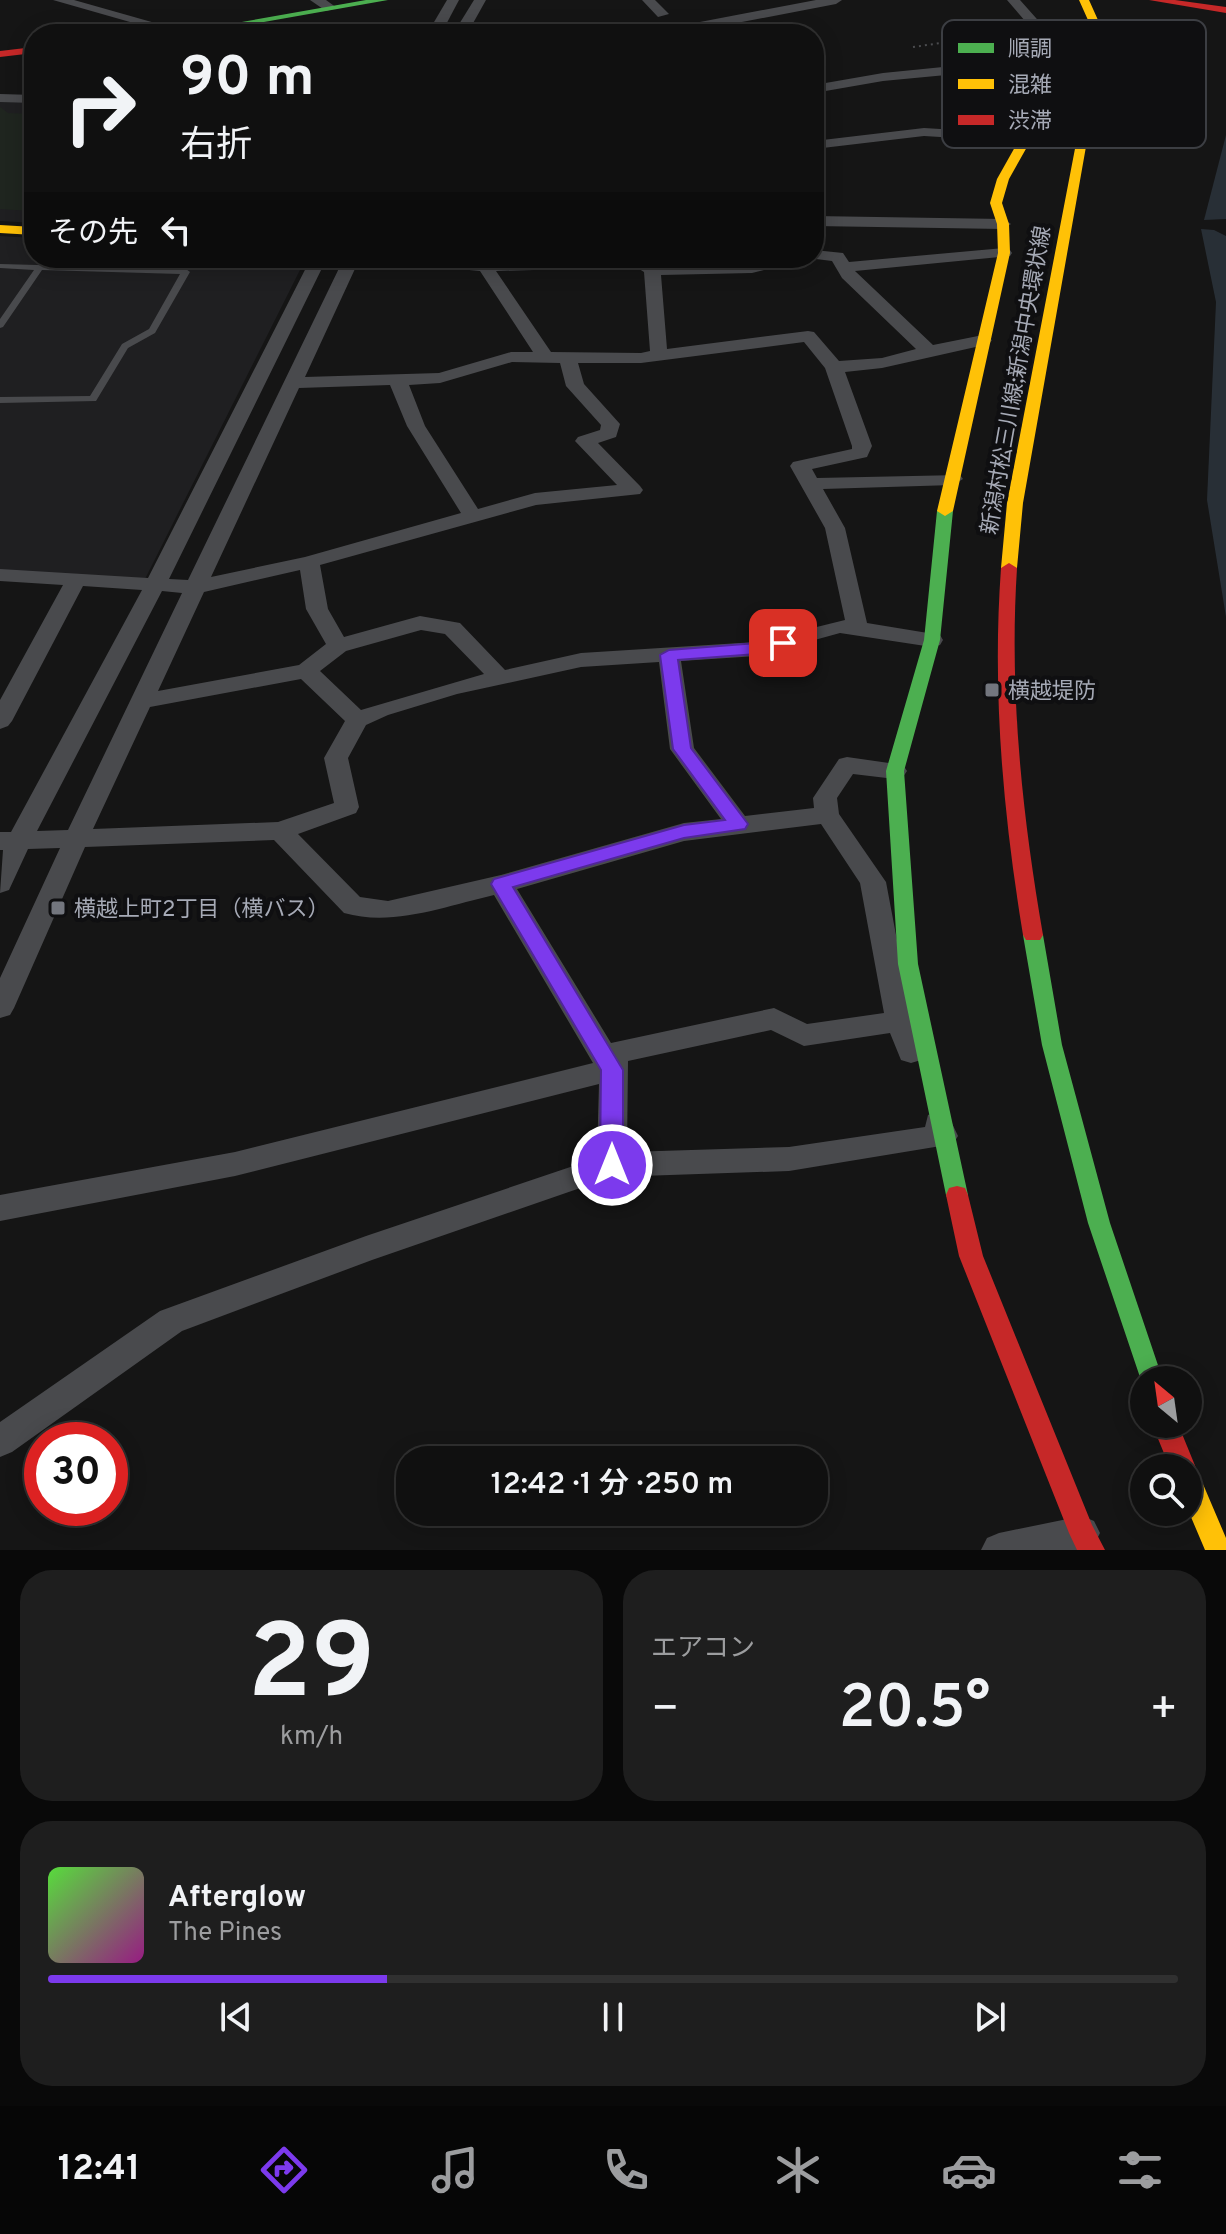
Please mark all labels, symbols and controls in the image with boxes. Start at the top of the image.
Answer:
legend [942,20,1206,148]
text: 順調 [1008,37,1052,64]
text: 90 m [180,45,315,115]
icon: right [48,56,152,160]
text: 混雑 [1008,73,1052,100]
text: 渋滞 [1008,109,1052,136]
text: 右折 [180,124,252,170]
icon: left [154,208,198,252]
text: その先 [48,216,138,253]
street label: 新潟村松三川線;新潟中央環状線 [977,224,1058,537]
pin [749,609,817,677]
icon: arrive [761,621,805,665]
place label: 横越堤防 [1008,679,1096,706]
marker: 横越堤防 [983,681,1001,699]
place label: 横越上町2丁目（横バス） [74,897,329,924]
marker: 横越上町2丁目（横バス） [49,899,67,917]
position arrow [570,1123,654,1207]
north arrow [1130,1366,1202,1438]
map controls [1130,1366,1202,1526]
speed limit sign: 30 [24,1422,128,1526]
button: search [1130,1454,1202,1526]
text: 12:42 · 1 分 · 250 m [491,1467,733,1504]
text: 29 [248,1603,375,1735]
text: エアコン [651,1633,755,1666]
text: 20.5° [839,1673,990,1749]
text: − [651,1683,679,1739]
text: + [1150,1683,1178,1739]
text: km/h [280,1721,343,1754]
text: Afterglow [168,1880,306,1917]
text: The Pines [168,1917,282,1950]
icon: previous [214,1995,258,2039]
icon: pause [591,1995,635,2039]
icon: next [968,1995,1012,2039]
icon: directions [256,2142,312,2198]
icon: music [427,2142,483,2198]
icon: phone [598,2142,654,2198]
icon: climate [770,2142,826,2198]
icon: car [941,2142,997,2198]
icon: filters [1112,2142,1168,2198]
text: 12:41 [58,2147,140,2193]

